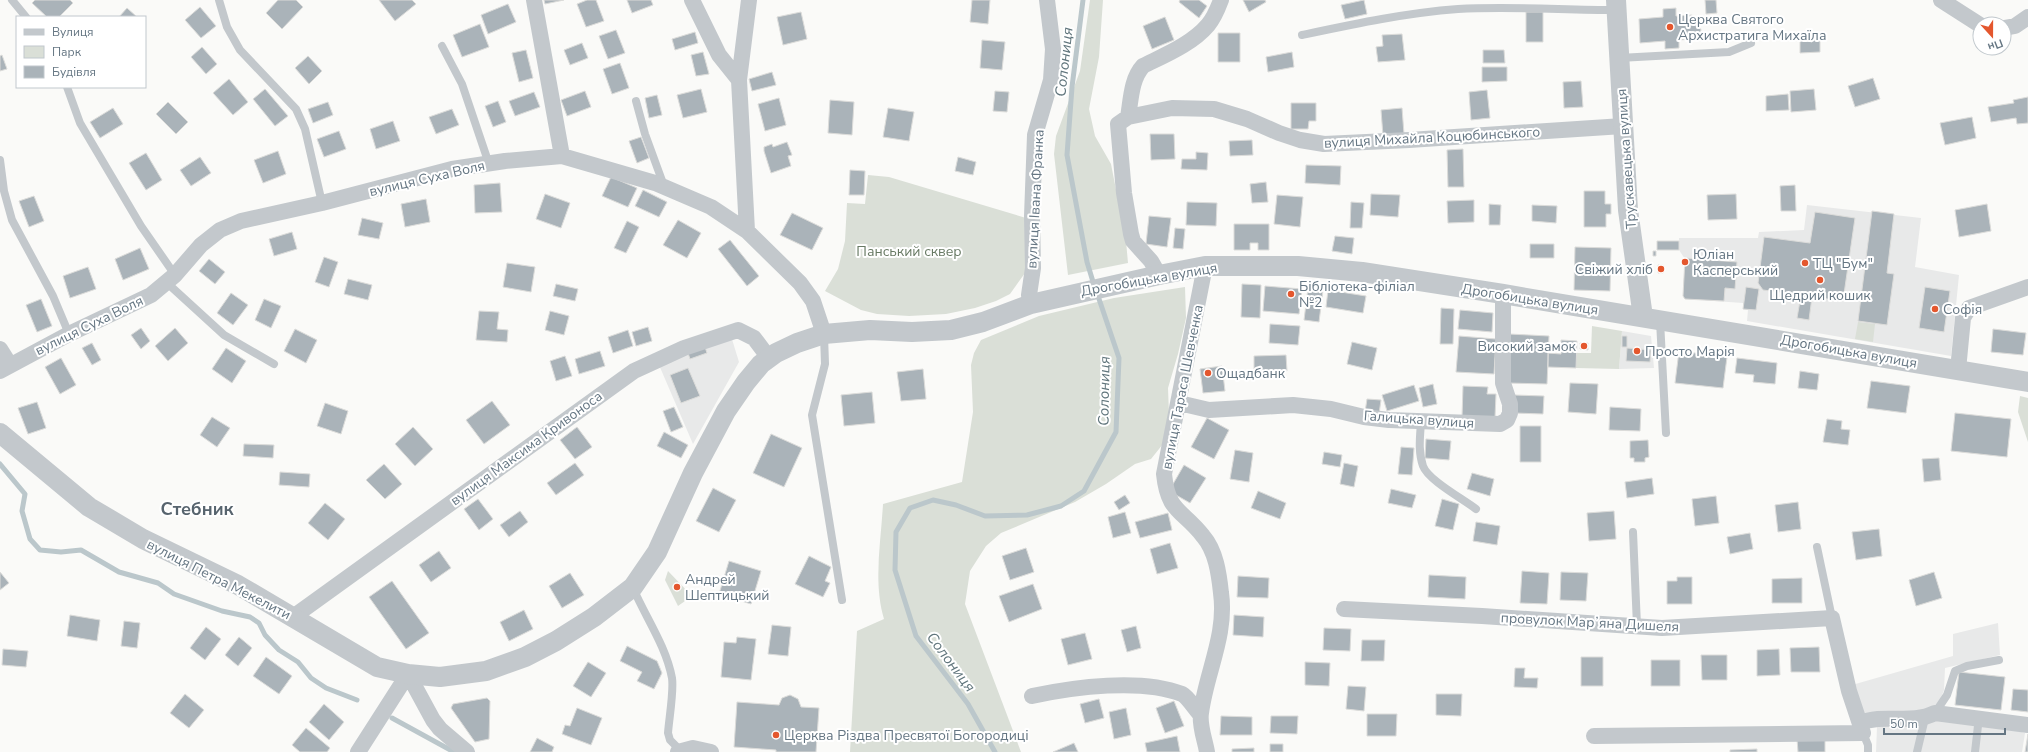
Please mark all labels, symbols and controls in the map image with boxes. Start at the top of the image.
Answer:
place label: Церква Святого Архистратига Михаїла [1678,10,1826,45]
legend [16,16,146,88]
north arrow [1972,16,2012,56]
marker: Церква Святого Архистратига Михаїла [1665,22,1675,32]
text: Вулиця [52,24,94,40]
water label: Солониця [1050,26,1078,98]
text: Пн [1986,35,2005,55]
text: Парк [52,44,82,60]
text: Будівля [52,64,96,80]
street label: Трускавецька вулиця [1612,88,1641,230]
street label: вулиця Михайла Коцюбинського [1323,122,1541,153]
street label: вулиця Івана Франка [1022,129,1049,269]
street label: вулиця Суха Воля [367,156,487,201]
park label: Панський сквер [856,242,962,261]
place label: Юліан Касперський [1693,245,1778,280]
place label: ТЦ "Бум" [1813,254,1873,273]
marker: Юліан Касперський [1680,257,1690,267]
street label: Дрогобицька вулиця [1079,258,1219,301]
marker: ТЦ "Бум" [1800,258,1810,268]
place label: Свіжий хліб [1575,260,1653,279]
marker: Свіжий хліб [1656,264,1666,274]
marker: Щедрий кошик [1815,275,1825,285]
place label: Бібліотека-філіал №2 [1299,277,1415,312]
street label: Дрогобицька вулиця [1460,279,1600,320]
place label: Щедрий кошик [1769,286,1871,305]
marker: Бібліотека-філіал №2 [1286,289,1296,299]
street label: вулиця Суха Воля [32,291,146,360]
place label: Софія [1943,300,1982,319]
street label: вулиця Тараса Шевченка [1157,303,1208,471]
marker: Софія [1930,304,1940,314]
street label: Дрогобицька вулиця [1779,330,1919,373]
place label: Високий замок [1477,337,1577,356]
marker: Високий замок [1579,341,1589,351]
place label: Просто Марія [1645,342,1735,361]
marker: Просто Марія [1632,346,1642,356]
water label: Солониця [1093,356,1115,426]
place label: Ощадбанк [1216,364,1286,383]
marker: Ощадбанк [1203,368,1213,378]
street label: вулиця Максима Кривоноса [446,387,606,510]
street label: Галицька вулиця [1363,406,1475,433]
district label: Стебник [160,497,235,521]
street label: вулиця Петра Мекелити [144,535,294,624]
place label: Андрей Шептицький [685,570,770,605]
marker: Андрей Шептицький [672,582,682,592]
street label: провулок Марʼяна Дишеля [1500,608,1680,637]
water label: Солониця [922,628,980,696]
scale bar [1884,710,2005,736]
text: 50 m [1890,716,1918,732]
place label: Церква Різдва Пресвятої Богородиці [784,726,1029,745]
marker: Церква Різдва Пресвятої Богородиці [771,730,781,740]

